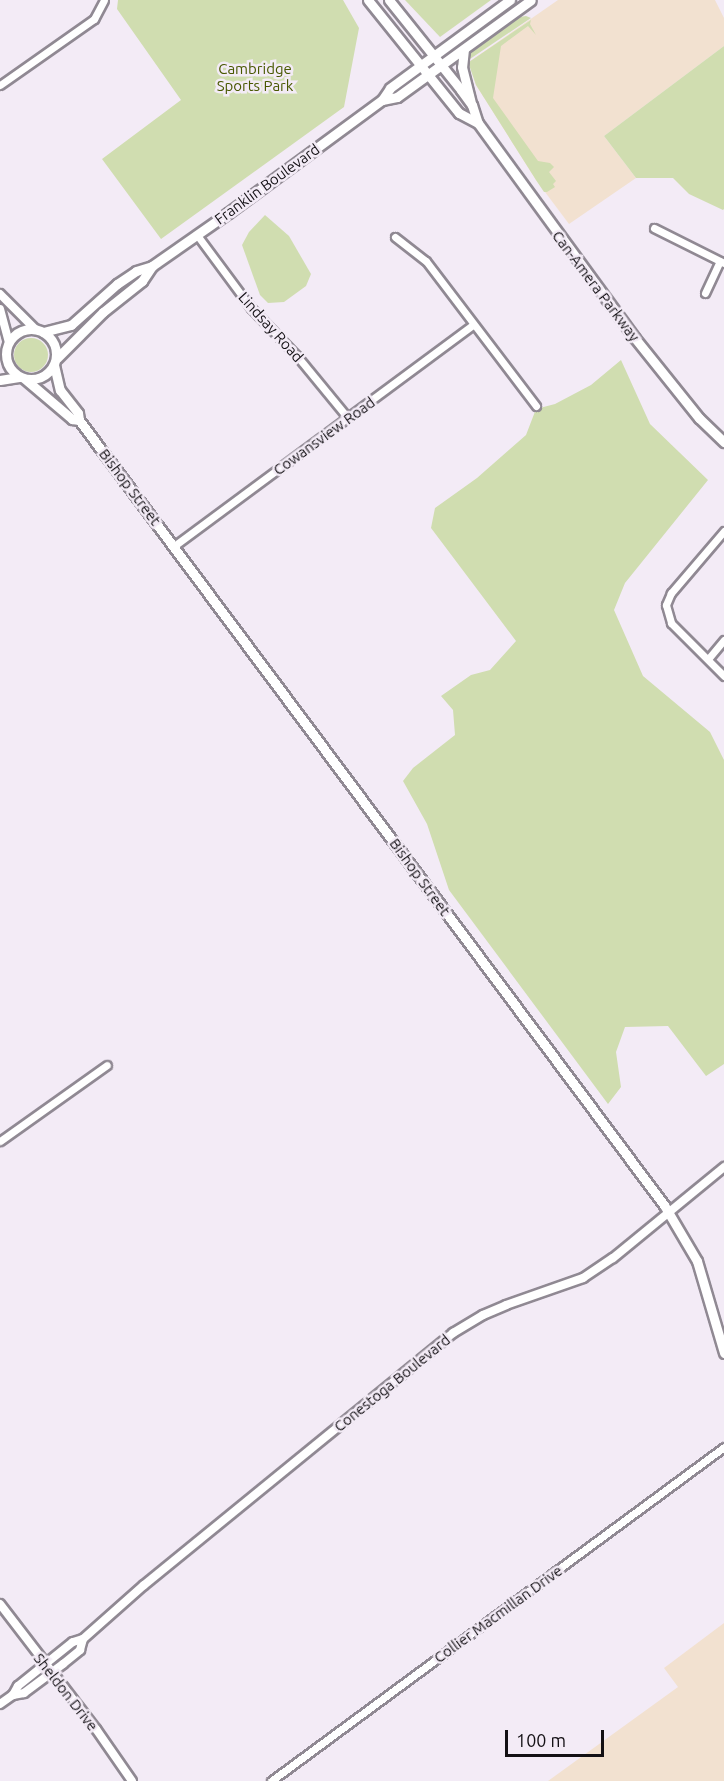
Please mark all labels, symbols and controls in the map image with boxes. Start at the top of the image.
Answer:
park label: Cambridge Sports Park [217,59,293,94]
street label: Franklin Boulevard [211,140,323,228]
street label: Can-Amera Parkway [548,227,644,345]
street label: Lindsay Road [235,288,307,366]
street label: Cowansview Road [270,393,378,479]
street label: Bishop Street [95,445,165,529]
street label: Bishop Street [386,835,454,919]
street label: Conestoga Boulevard [330,1331,454,1435]
street label: Collier Macmillan Drive [430,1561,566,1667]
street label: Sheldon Drive [30,1650,102,1734]
scale bar [508,1718,607,1756]
text: 100 m [516,1730,566,1750]

